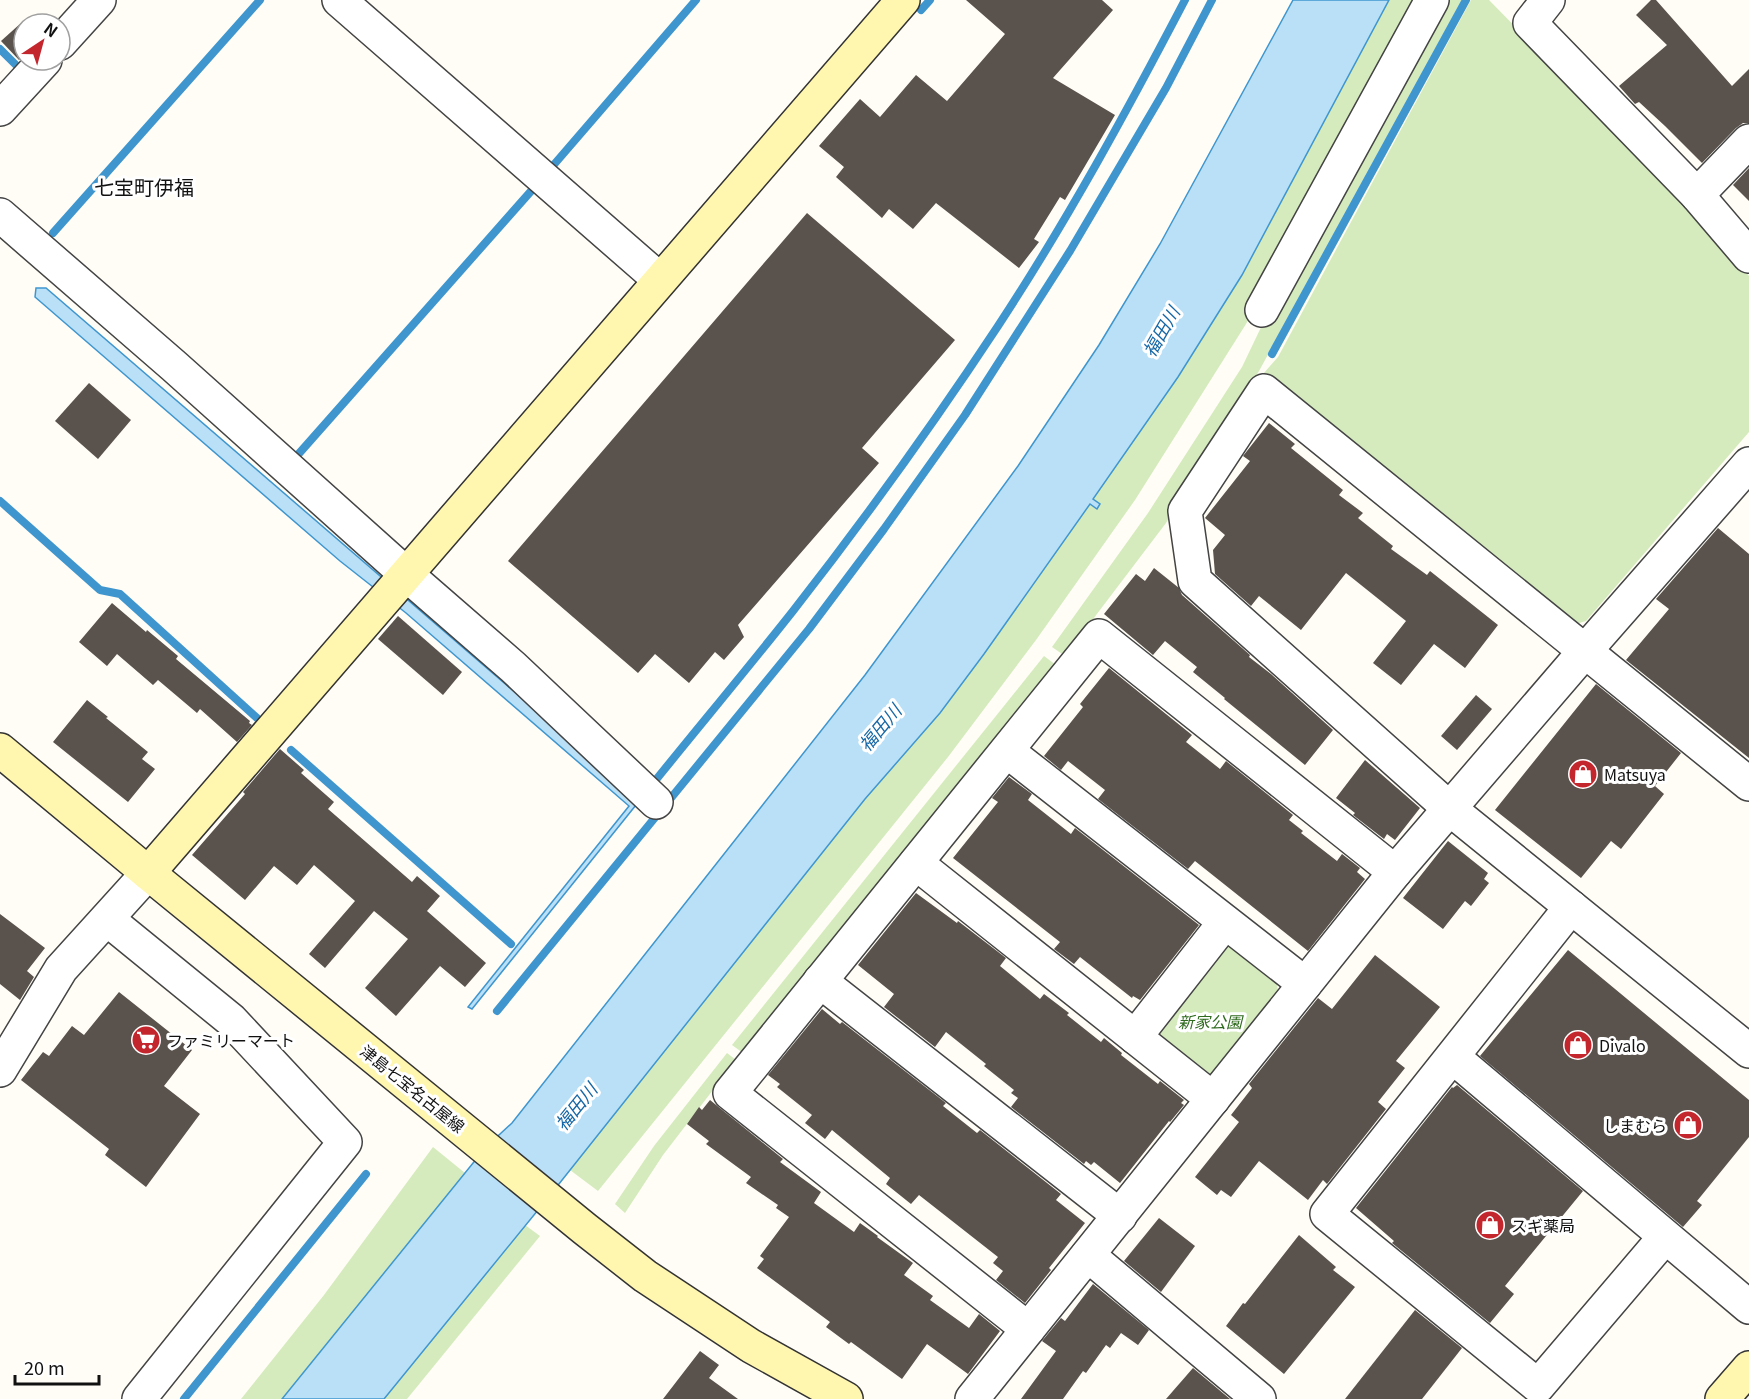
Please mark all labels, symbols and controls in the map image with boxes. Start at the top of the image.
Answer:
north arrow [12,12,72,72]
text: N [40,16,63,42]
district label: 七宝町伊福 [94,172,194,201]
water label: 福田川 [1135,299,1186,361]
water label: 福田川 [852,696,908,756]
shop icon: Matsuya [1567,758,1599,790]
place label: Matsuya [1604,762,1666,786]
park label: 新家公園 [1178,1009,1244,1033]
supermarket icon: ファミリーマート [130,1024,162,1056]
place label: ファミリーマート [167,1028,295,1052]
shop icon: Divalo [1562,1029,1594,1061]
place label: Divalo [1599,1033,1646,1057]
street label: 津島七宝名古屋線 [356,1038,470,1138]
water label: 福田川 [548,1075,603,1135]
shop icon: しまむら [1672,1109,1704,1141]
place label: しまむら [1603,1113,1667,1137]
shop icon: スギ薬局 [1474,1209,1506,1241]
place label: スギ薬局 [1511,1213,1575,1237]
scale bar [15,1348,99,1386]
text: 20 m [24,1354,65,1380]

